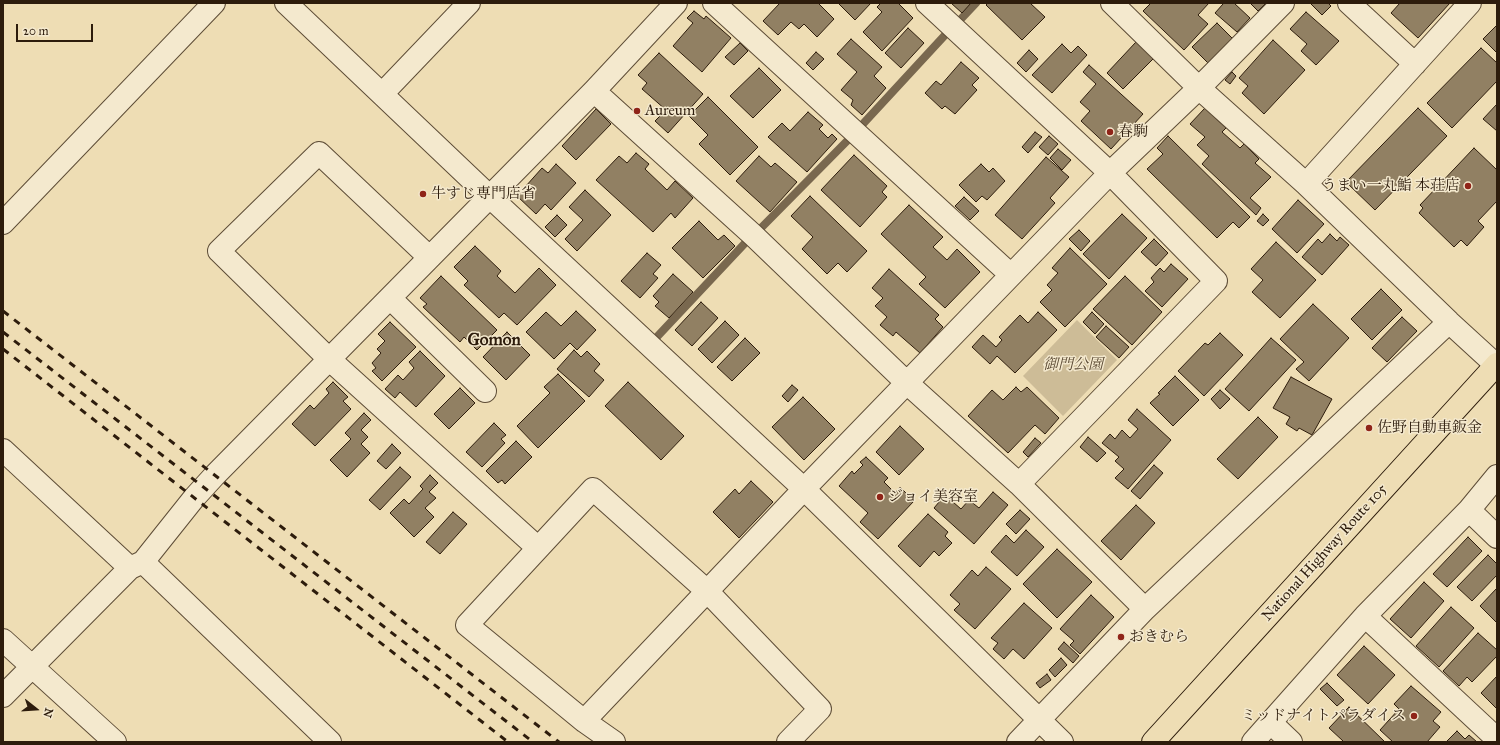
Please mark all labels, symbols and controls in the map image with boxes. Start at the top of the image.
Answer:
scale bar [18,16,95,42]
text: 20 m [23,24,49,38]
place label: Aureum [645,102,695,120]
marker: Aureum [632,106,642,116]
place label: 春駒 [1118,123,1148,141]
marker: 春駒 [1105,127,1115,137]
place label: うまい一丸鮨 本荘店 [1322,177,1460,195]
marker: うまい一丸鮨 本荘店 [1463,181,1473,191]
place label: 牛すじ専門店省 [431,185,536,203]
marker: 牛すじ専門店省 [418,189,428,199]
district label: Gomon [467,331,521,351]
park label: 御門公園 [1043,356,1103,374]
place label: 佐野自動車鈑金 [1377,419,1482,437]
marker: 佐野自動車鈑金 [1364,423,1374,433]
street label: National Highway Route 105 [1259,481,1391,625]
place label: ジョイ美容室 [888,488,978,506]
marker: ジョイ美容室 [875,492,885,502]
place label: おきむら [1129,628,1189,646]
marker: おきむら [1116,632,1126,642]
north arrow [16,689,56,729]
text: N [40,706,56,719]
place label: ミッドナイトパラダイス [1241,707,1406,725]
marker: ミッドナイトパラダイス [1409,711,1419,721]

